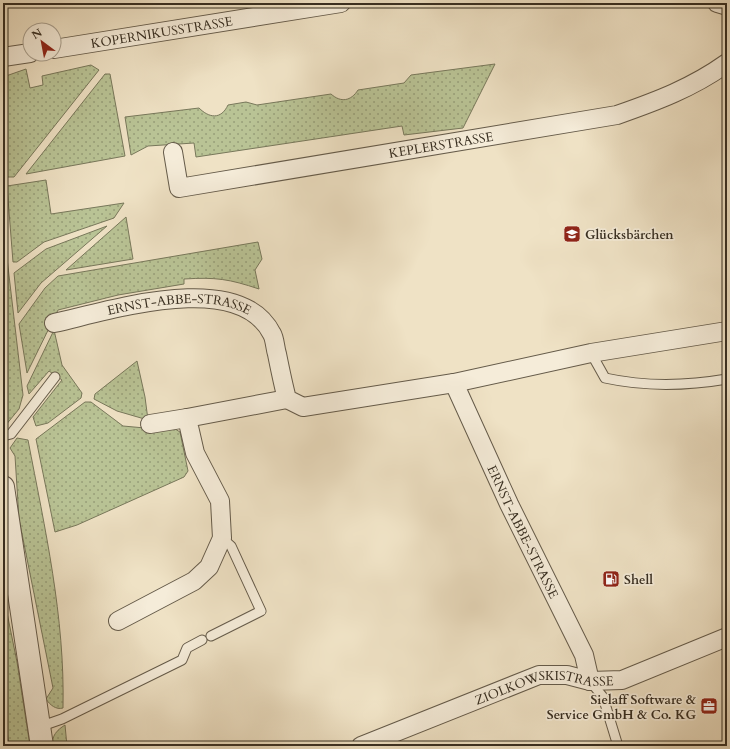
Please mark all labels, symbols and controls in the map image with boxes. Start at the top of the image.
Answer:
street label: KOPERNIKUSSTRASSE [90,13,234,53]
north arrow [22,22,62,62]
text: N [29,25,45,43]
street label: KEPLERSTRASSE [387,128,495,163]
school or university icon: Glücksbärchen [562,224,582,244]
place label: Glücksbärchen [585,226,674,244]
street label: ERNST-ABBE-STRASSE [106,290,254,320]
street label: ERNST-ABBE-STRASSE [483,462,563,602]
fuel station icon: Shell [601,569,621,589]
place label: Shell [624,571,653,589]
street label: ZIOLKOWSKISTRASSE [472,667,614,710]
place label: Sielaff Software & Service GmbH & Co. KG [547,691,696,724]
office icon: Sielaff Software & Service GmbH & Co. KG [699,696,719,716]

